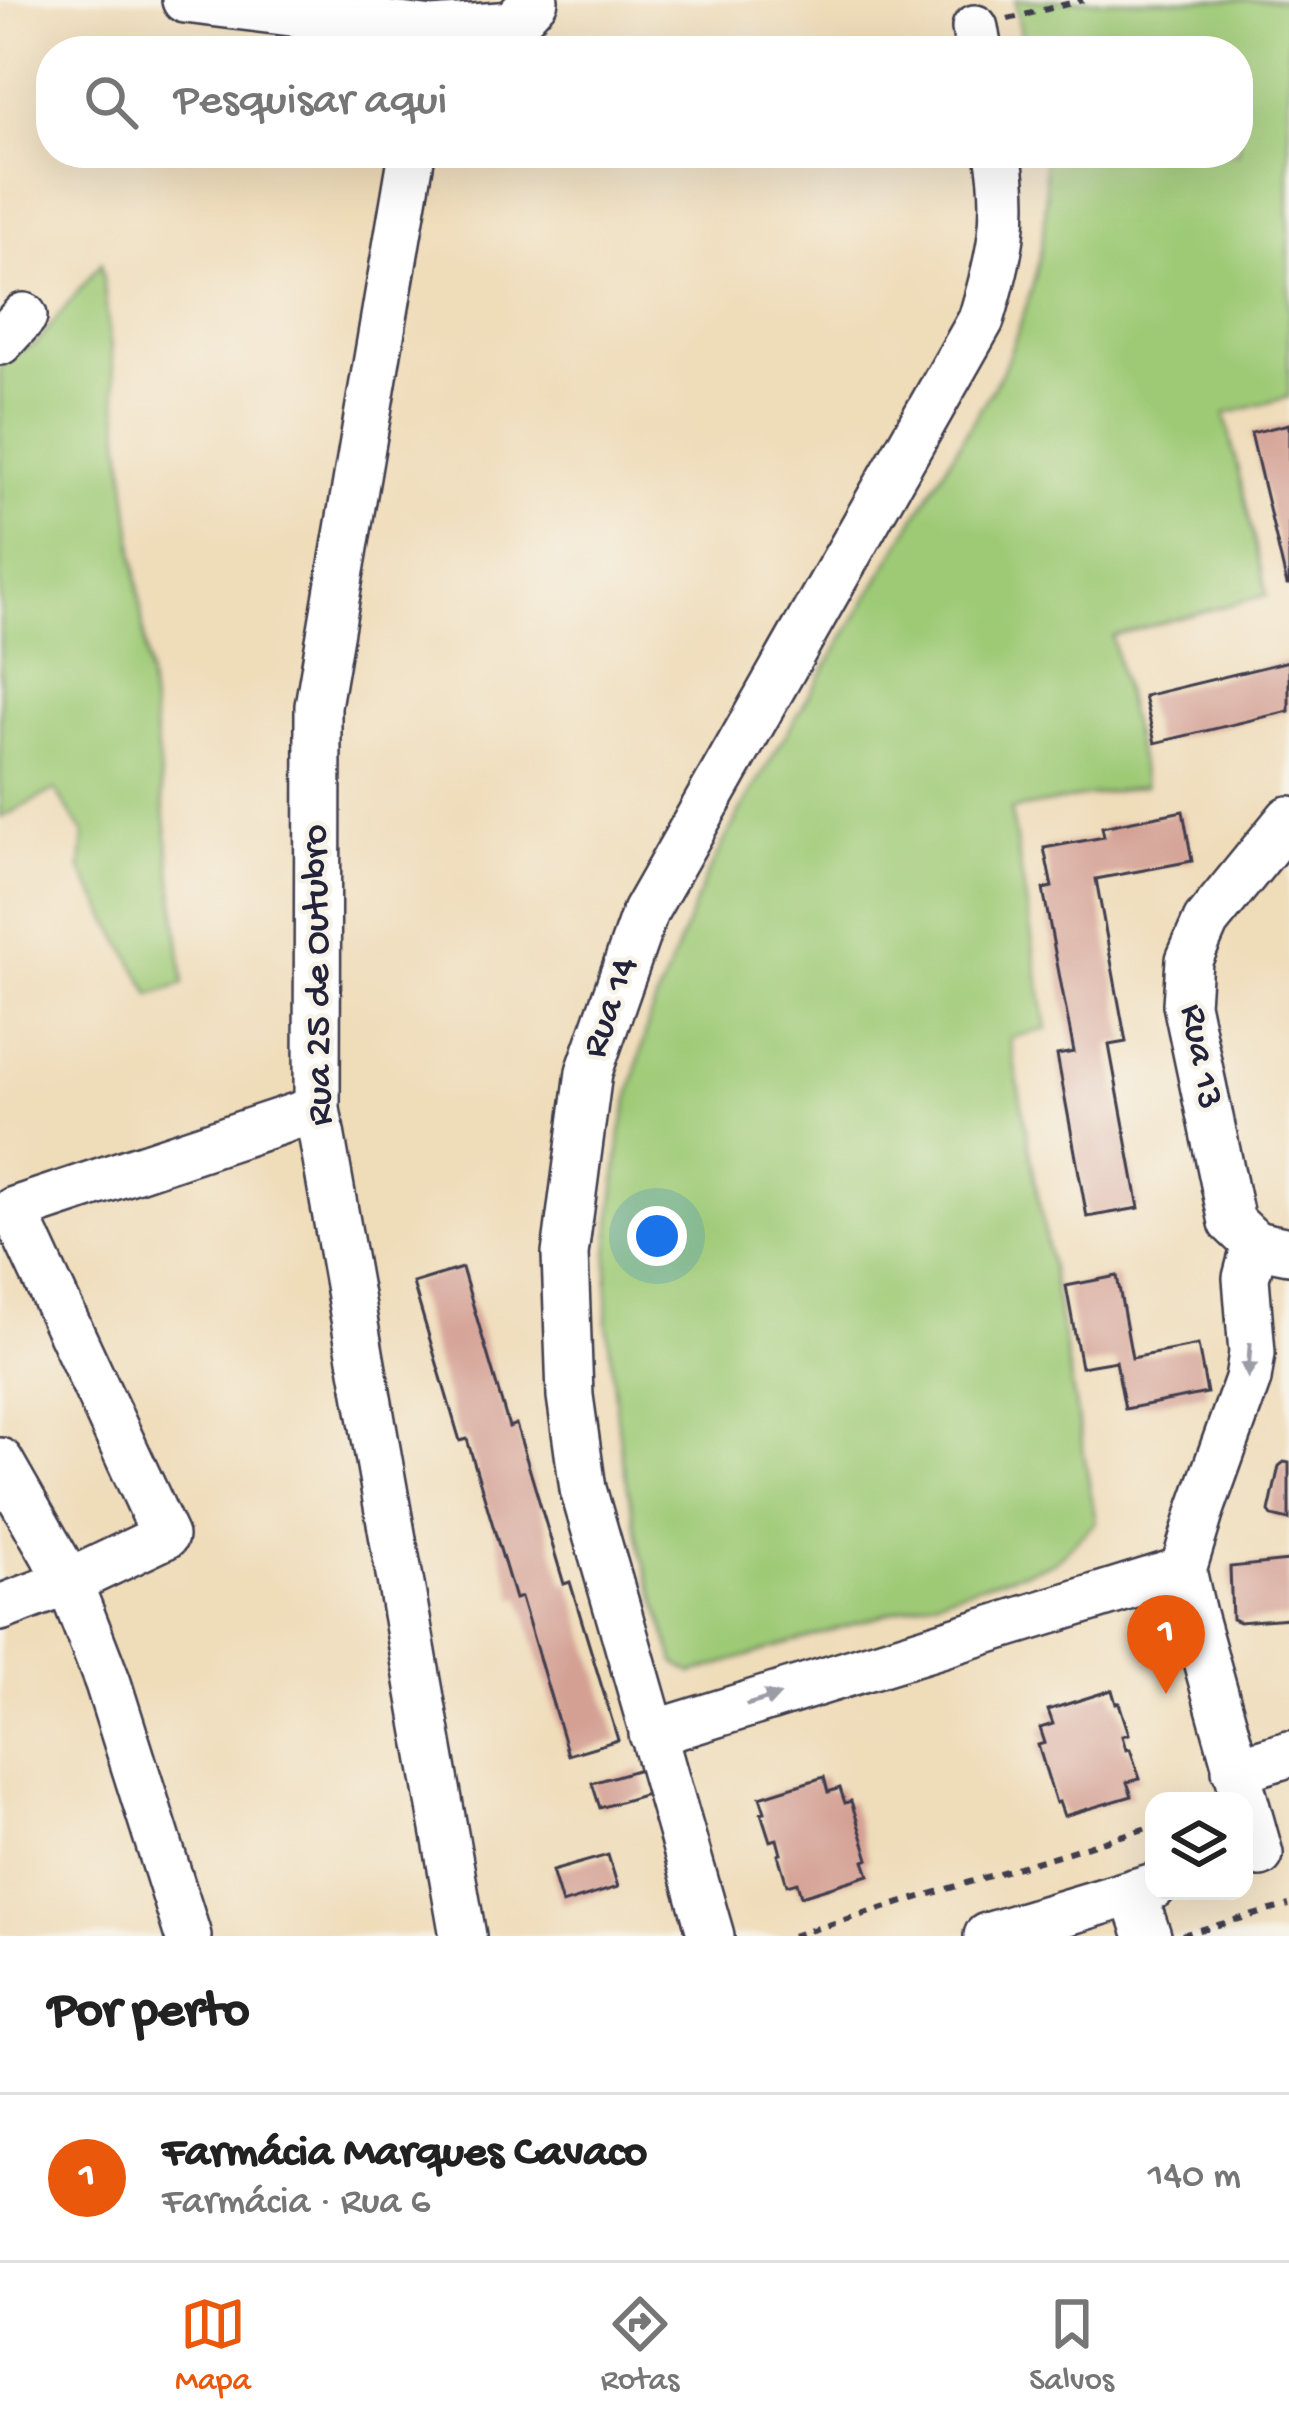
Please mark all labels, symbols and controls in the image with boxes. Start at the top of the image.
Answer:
search box [36,36,1253,168]
icon: search [78,69,144,135]
text: Pesquisar aqui [174,76,447,129]
street label: Rua 25 de Outubro [294,824,346,1126]
street label: Rua 14 [573,951,651,1065]
street label: Rua 13 [1167,1001,1231,1113]
your location [627,1206,687,1266]
one-way arrow [1239,1341,1258,1379]
pin: 1 [1127,1595,1205,1694]
one-way arrow [745,1690,782,1708]
map controls [1145,1792,1253,1900]
button: layers [1145,1792,1253,1900]
text: Por perto [48,1984,250,2044]
text: Farmácia Marques Cavaco [162,2128,647,2181]
text: 1 [79,2155,95,2201]
text: 140 m [1148,2155,1241,2201]
text: Farmácia · Rua 6 [162,2181,430,2227]
tab: Mapa [175,2291,251,2401]
tab: Rotas [601,2291,679,2401]
tab: Salvos [1029,2291,1114,2401]

